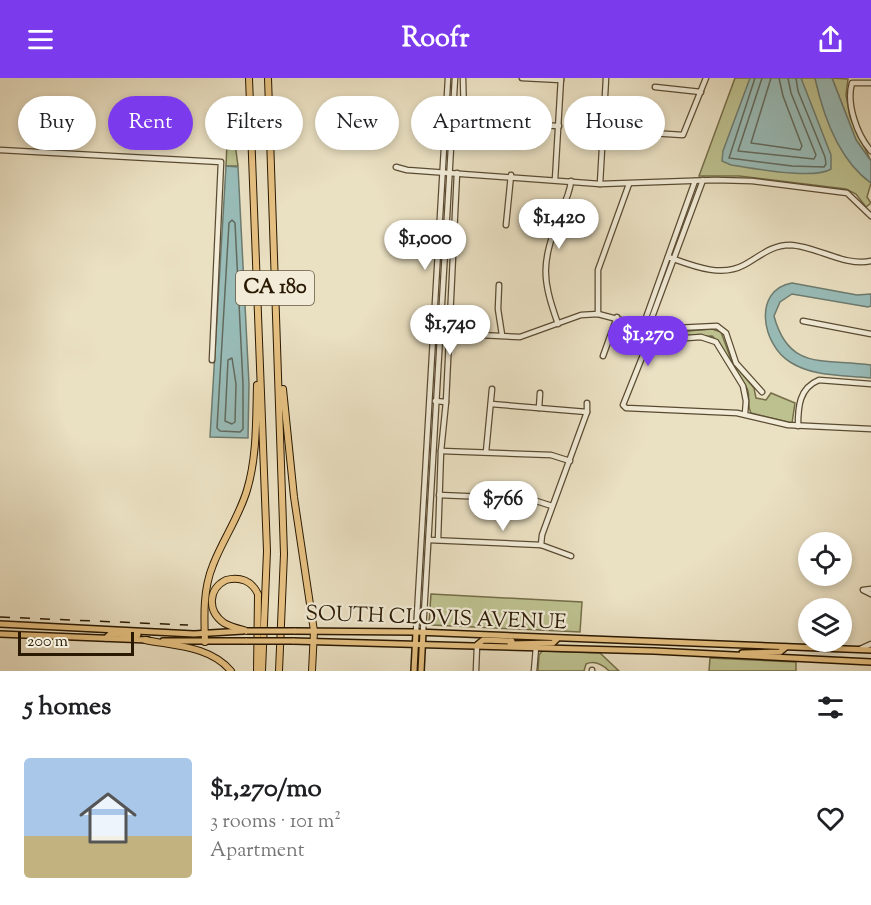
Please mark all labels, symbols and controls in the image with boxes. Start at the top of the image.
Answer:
text: Roofr [402,20,469,59]
icon: menu [24,23,57,56]
icon: share [814,23,847,56]
chip: Buy [18,96,96,150]
chip: Rent [108,96,193,150]
chip: Filters [205,96,303,150]
chip: New [315,96,399,150]
chip: Apartment [411,96,552,150]
chip: House [564,96,665,150]
pin: $1,420 [510,199,608,250]
text: $1,420 [533,204,585,233]
pin: $1,000 [376,220,474,271]
text: $1,000 [398,225,452,254]
road number: CA 180 [236,271,314,305]
pin: $1,740 [401,305,499,356]
text: $1,740 [424,310,476,339]
pin: $1,270 [599,316,697,367]
text: $1,270 [622,321,674,350]
pin: $766 [467,481,539,532]
text: $766 [483,486,523,515]
map controls [798,532,852,652]
button: locate [798,532,852,586]
button: layers [798,598,852,652]
street label: SOUTH CLOVIS AVENUE [305,599,568,639]
scale bar [18,629,134,656]
text: 200 m [27,631,68,654]
text: 5 homes [24,689,111,726]
icon: filters [814,691,847,724]
text: $1,270/mo [210,771,322,808]
icon: home [72,782,144,854]
icon: heart [814,802,847,835]
text: 3 rooms · 101 m² [210,808,341,837]
text: Apartment [210,837,305,866]

